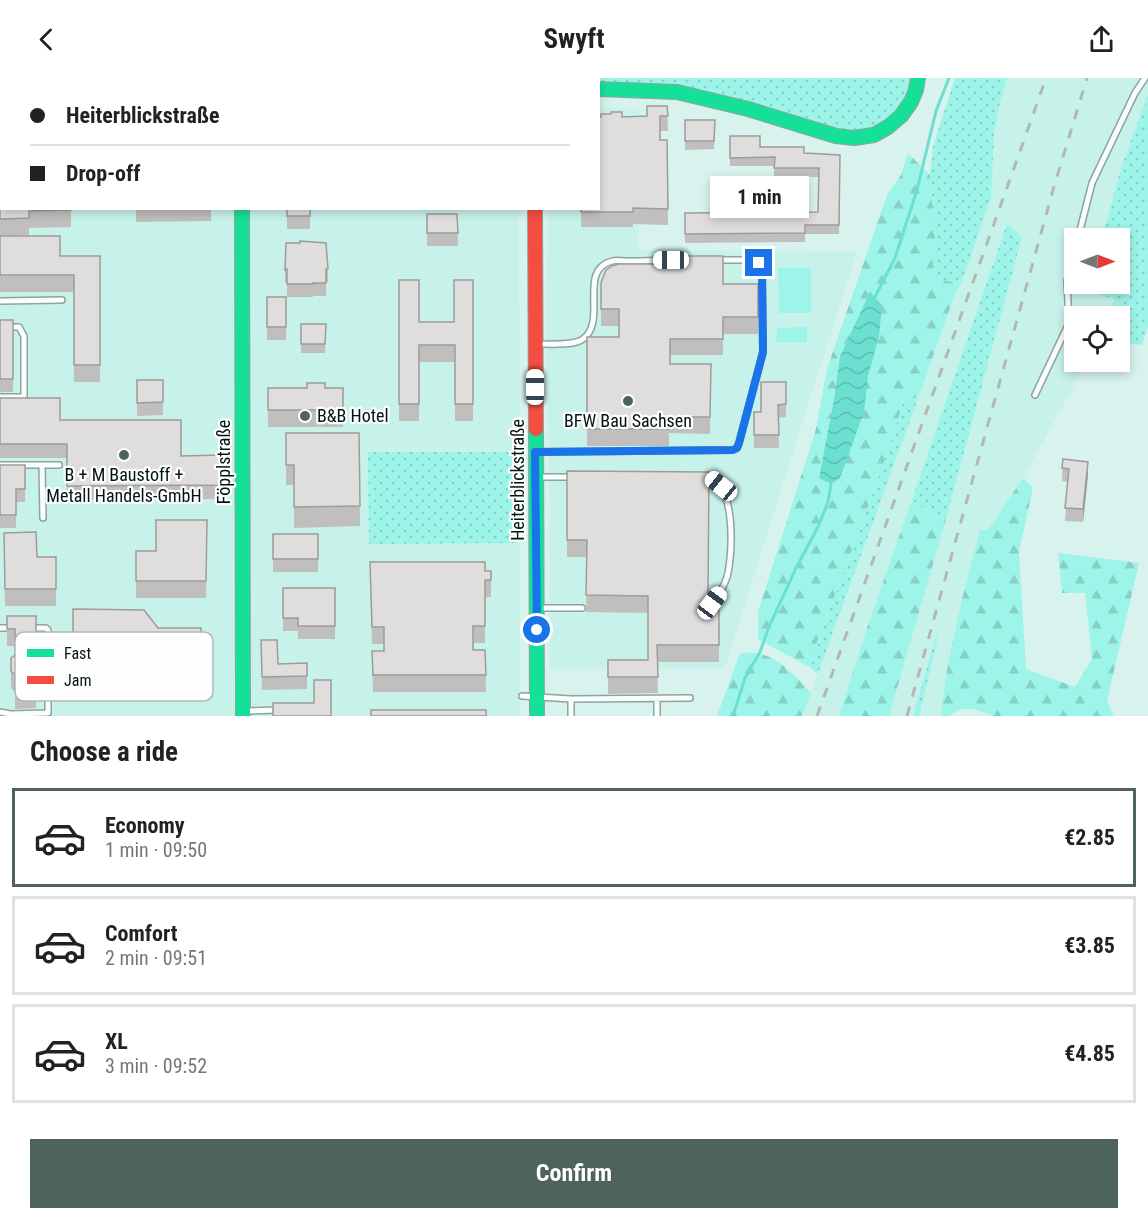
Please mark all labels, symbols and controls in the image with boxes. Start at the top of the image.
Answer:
icon: back [30,23,63,56]
text: Swyft [544,23,605,55]
icon: share [1085,23,1118,56]
text: Heiterblickstraße [66,103,220,128]
text: Drop-off [66,161,140,186]
callout: 1 min [710,176,808,218]
text: 1 min [737,185,782,209]
north arrow [1064,228,1130,294]
map controls [1064,228,1130,372]
route end [745,249,772,276]
car [653,251,689,269]
button: locate [1064,306,1130,372]
car [526,369,544,405]
marker: BFW Bau Sachsen [621,394,635,408]
place label: B&B Hotel [317,405,389,426]
marker: B&B Hotel [298,409,312,423]
place label: BFW Bau Sachsen [564,410,692,431]
street label: Heiterblickstraße [507,419,528,541]
street label: Föpplstraße [213,420,234,504]
marker: B + M Baustoff + Metall Handels-GmbH [117,448,131,462]
place label: B + M Baustoff + Metall Handels-GmbH [46,464,202,506]
car [701,468,741,504]
car [694,583,730,623]
route start [523,616,550,643]
legend [15,632,213,701]
text: Fast [64,644,91,663]
text: Jam [64,671,91,690]
text: Choose a ride [30,736,178,768]
icon: car [33,811,87,865]
text: Economy [105,813,185,838]
text: €2.85 [1064,825,1115,850]
text: 1 min · 09:50 [105,838,207,862]
icon: car [33,919,87,973]
text: Comfort [105,921,178,946]
text: €3.85 [1064,933,1115,958]
text: 2 min · 09:51 [105,946,207,970]
icon: car [33,1027,87,1081]
text: XL [105,1029,128,1054]
text: €4.85 [1064,1041,1115,1066]
text: 3 min · 09:52 [105,1054,207,1078]
button: Confirm [30,1139,1118,1208]

